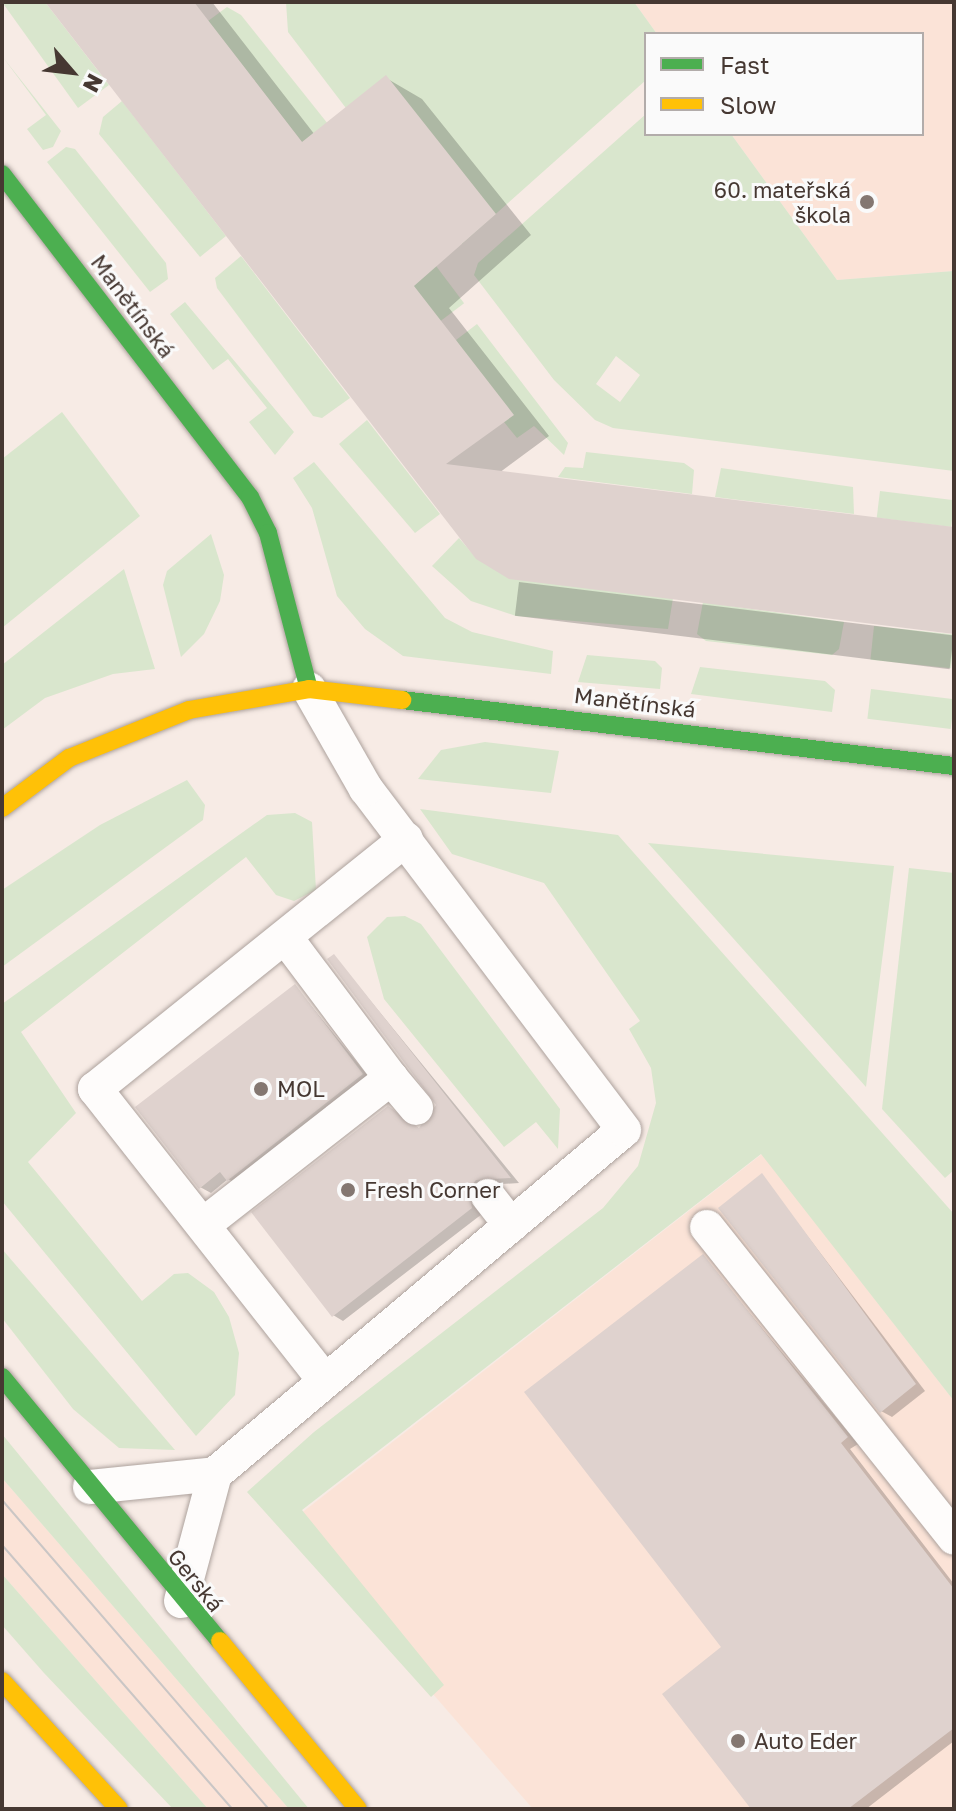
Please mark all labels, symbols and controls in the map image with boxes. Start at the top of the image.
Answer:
north arrow [32,32,112,112]
legend [644,32,924,136]
text: Fast [720,50,770,79]
text: N [78,70,109,97]
text: Slow [720,90,776,119]
place label: 60. mateřská škola [714,176,851,228]
marker: 60. mateřská škola [858,193,876,211]
street label: Manětínská [86,249,180,363]
street label: Manětínská [573,681,697,723]
place label: MOL [277,1076,325,1102]
marker: MOL [252,1080,270,1098]
place label: Fresh Corner [364,1177,501,1203]
marker: Fresh Corner [339,1181,357,1199]
street label: Gerská [163,1543,229,1617]
place label: Auto Eder [754,1728,857,1754]
marker: Auto Eder [729,1732,747,1750]

